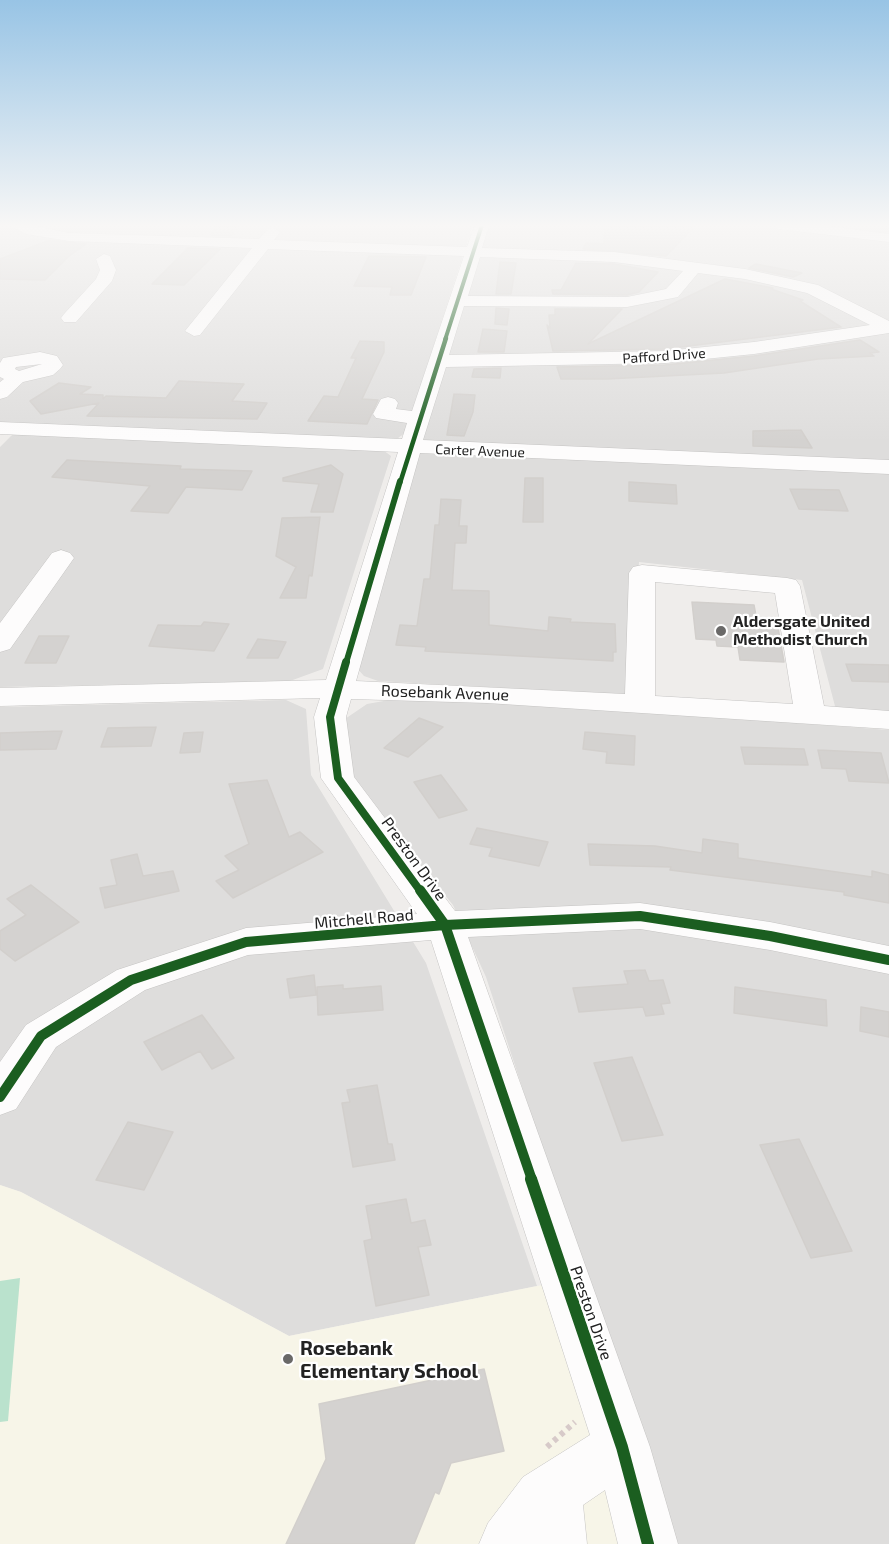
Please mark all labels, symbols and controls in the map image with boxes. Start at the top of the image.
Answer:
street label: Pafford Drive [622,345,706,367]
street label: Carter Avenue [435,441,525,461]
place label: Aldersgate United Methodist Church [733,612,870,650]
marker: Aldersgate United Methodist Church [714,624,728,638]
street label: Rosebank Avenue [381,681,509,705]
street label: Preston Drive [377,814,451,904]
street label: Mitchell Road [313,905,415,933]
street label: Preston Drive [566,1263,616,1363]
place label: Rosebank Elementary School [300,1336,478,1383]
marker: Rosebank Elementary School [281,1352,295,1366]

